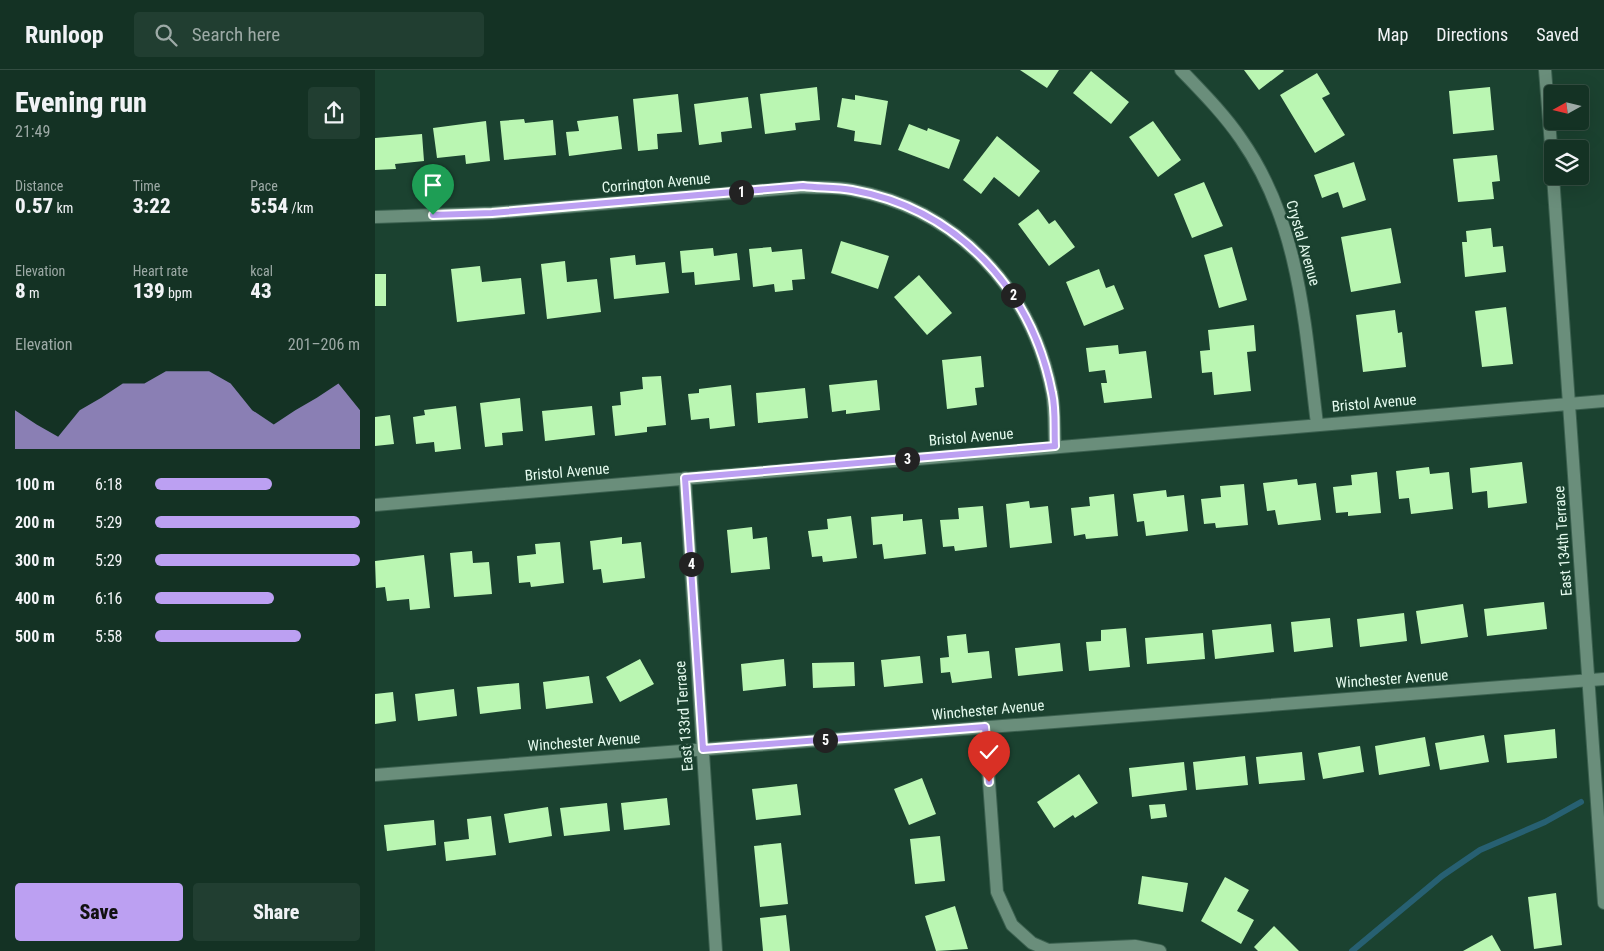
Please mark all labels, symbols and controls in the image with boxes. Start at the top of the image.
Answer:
search box [134,12,484,57]
text: Runloop [25,21,104,49]
icon: search [152,21,180,49]
text: Search here [192,23,280,46]
text: Map [1377,24,1408,45]
text: Directions [1436,24,1508,45]
text: Saved [1536,24,1579,45]
north arrow [1544,85,1589,130]
map controls [1544,85,1589,185]
text: Evening run [15,86,147,119]
button: share [308,87,360,139]
text: 21:49 [15,122,50,141]
button: layers [1544,140,1589,185]
pin [412,164,454,215]
street label: Corrington Avenue [601,169,711,197]
icon: arrive [419,171,447,199]
text: Distance [15,178,63,194]
text: Time [133,178,160,194]
text: Pace [250,178,278,194]
pin: 1 [729,180,753,204]
text: 1 [738,184,745,200]
text: 0.57 [15,194,53,218]
text: 3:22 [133,194,171,218]
text: 5:54 [250,194,288,218]
street label: Crystal Avenue [1282,198,1324,288]
text: km [53,200,73,216]
text: /km [288,200,314,216]
text: Elevation [15,263,65,279]
text: Heart rate [133,263,188,279]
text: kcal [250,263,273,279]
text: 8 [15,279,26,303]
text: 139 [133,279,165,303]
text: 43 [250,279,272,303]
pin: 2 [1001,282,1025,308]
text: m [26,285,39,301]
text: bpm [165,285,192,301]
text: 2 [1010,287,1017,303]
text: Elevation [15,335,73,354]
text: 201–206 m [288,335,360,354]
street label: Bristol Avenue [1331,390,1417,416]
street label: Bristol Avenue [928,424,1014,450]
pin: 3 [895,446,919,472]
text: 3 [904,451,911,467]
street label: Bristol Avenue [524,459,610,485]
text: 100 m [15,475,55,494]
text: 6:18 [95,475,122,494]
street label: East 134th Terrace [1550,485,1576,597]
text: 200 m [15,513,55,532]
text: 5:29 [95,513,122,532]
text: 300 m [15,551,55,570]
text: 5:29 [95,551,122,570]
pin: 4 [679,552,703,576]
text: 4 [688,556,695,572]
text: 400 m [15,589,55,608]
text: 6:16 [95,589,122,608]
text: 500 m [15,627,55,646]
text: 5:58 [95,627,122,646]
street label: East 133rd Terrace [671,660,697,772]
street label: Winchester Avenue [1335,666,1449,692]
street label: Winchester Avenue [931,696,1045,724]
pin: 5 [813,728,837,752]
street label: Winchester Avenue [527,729,641,755]
pin [968,731,1010,782]
text: 5 [822,732,829,748]
icon: check [975,738,1003,766]
button: Save [15,883,183,941]
button: Share [193,883,360,941]

